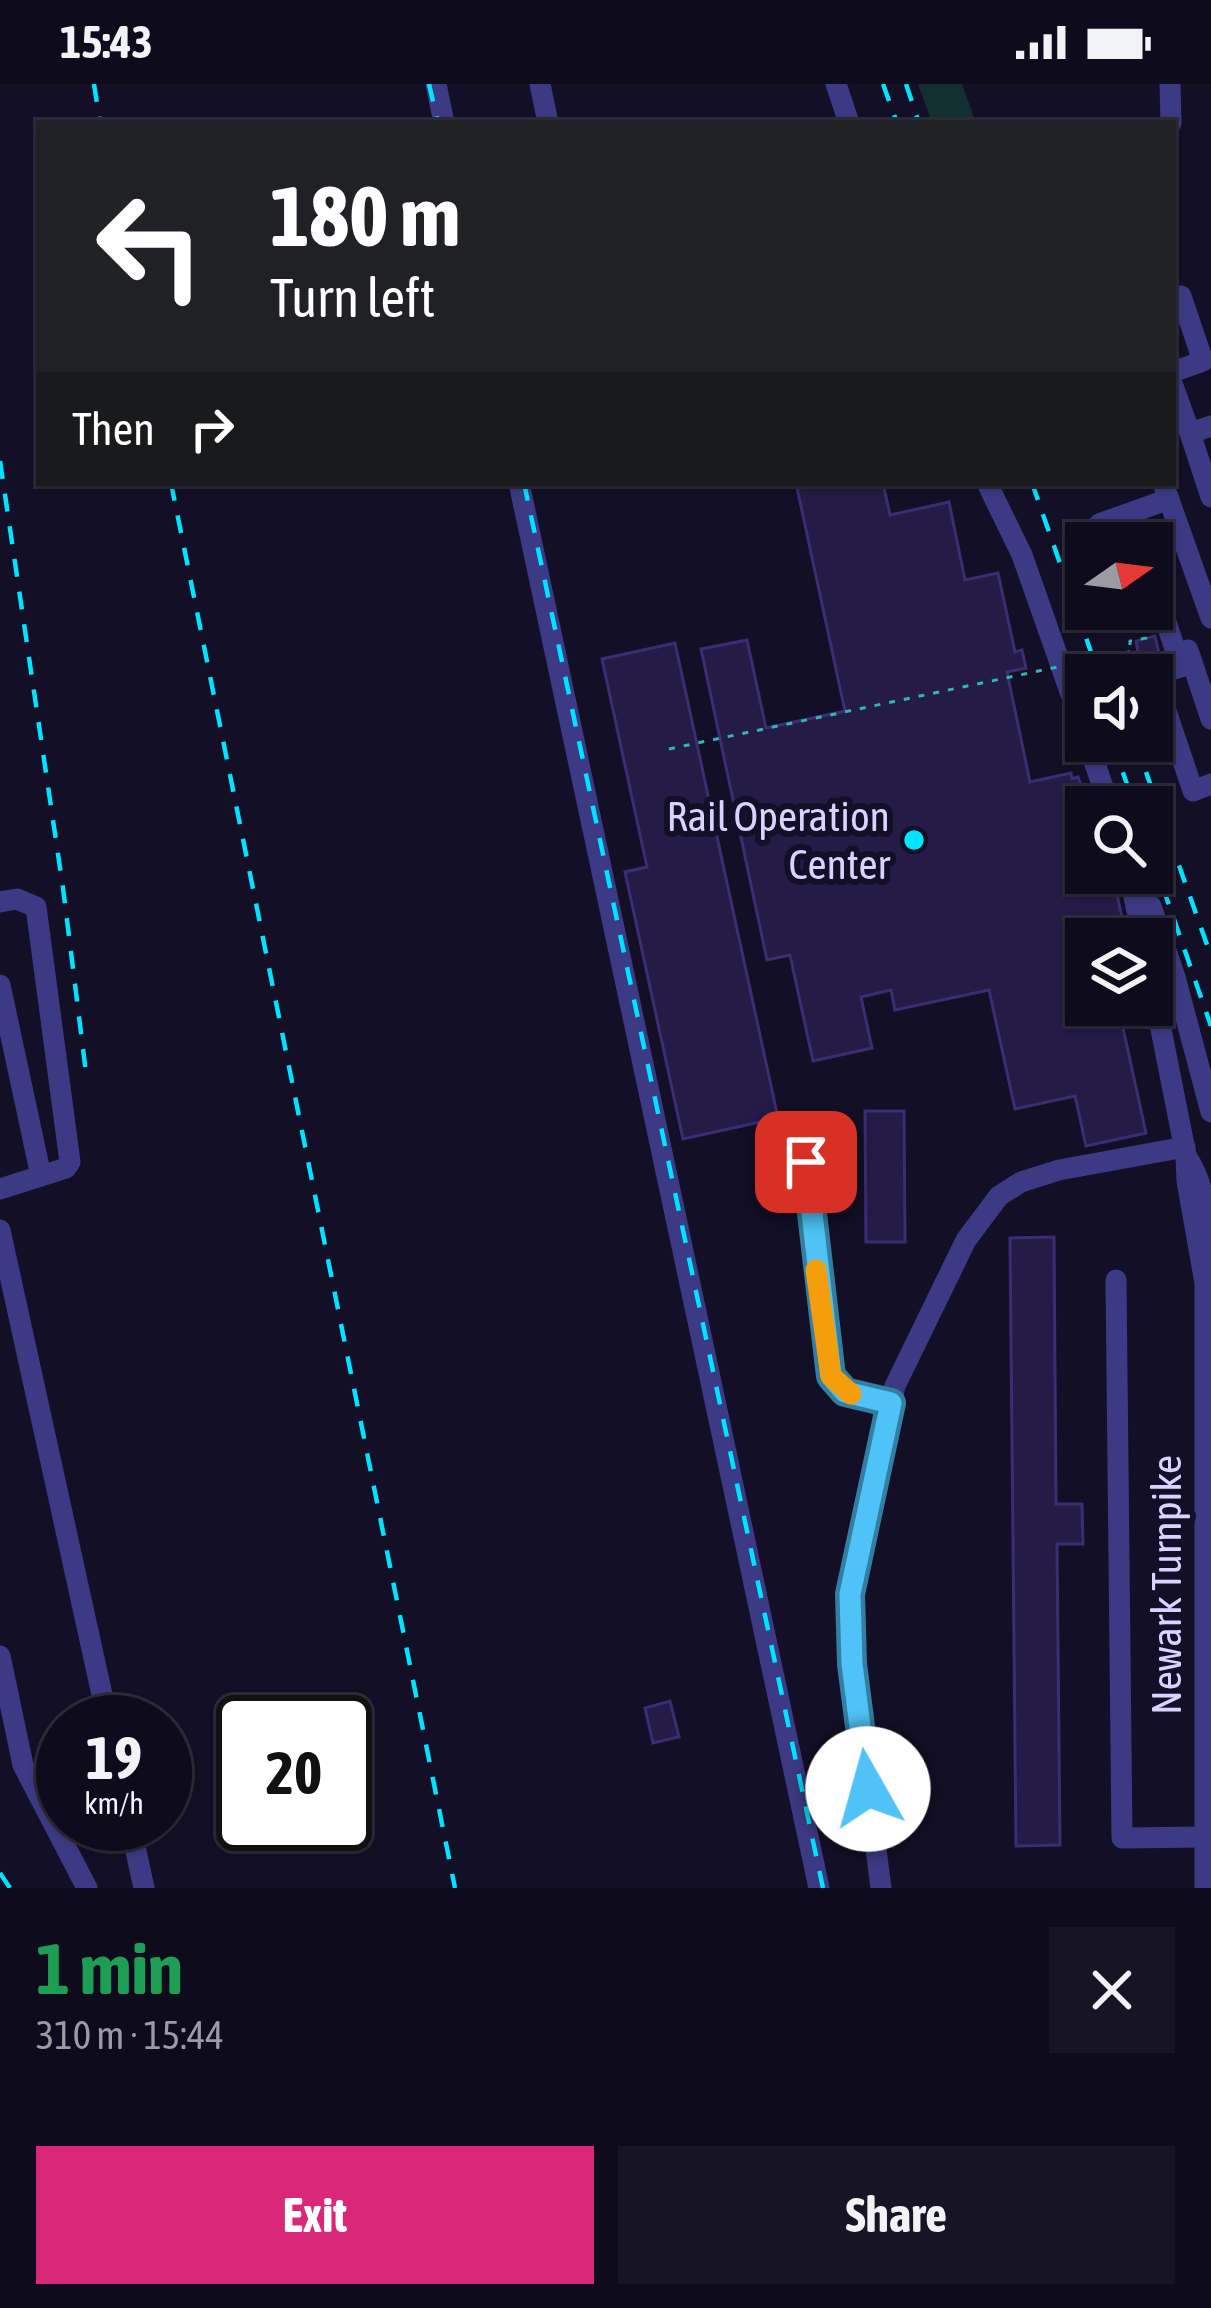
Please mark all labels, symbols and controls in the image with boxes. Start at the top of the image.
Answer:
text: 15:43 [60,16,153,68]
icon: left [72,168,228,324]
text: 180 m [270,168,460,264]
text: Turn left [270,267,435,328]
icon: right [179,396,245,462]
text: Then [72,403,155,455]
north arrow [1065,522,1173,630]
map controls [1065,522,1173,1026]
button: sound [1065,654,1173,762]
button: search [1065,786,1173,894]
place label: Rail Operation Center [666,792,891,888]
marker: Rail Operation Center [901,827,927,853]
button: layers [1065,918,1173,1026]
pin [755,1111,857,1213]
icon: arrive [773,1129,839,1195]
street label: Newark Turnpike [1142,1455,1190,1715]
speed limit sign: 20 [216,1695,372,1851]
text: 19 [86,1723,142,1792]
position arrow [805,1726,931,1852]
text: km/h [84,1786,144,1820]
text: 1 min [36,1927,183,2009]
button: close [1049,1927,1175,2053]
text: 310 m · 15:44 [36,2013,224,2057]
button: Exit [36,2146,594,2284]
button: Share [618,2146,1175,2284]

